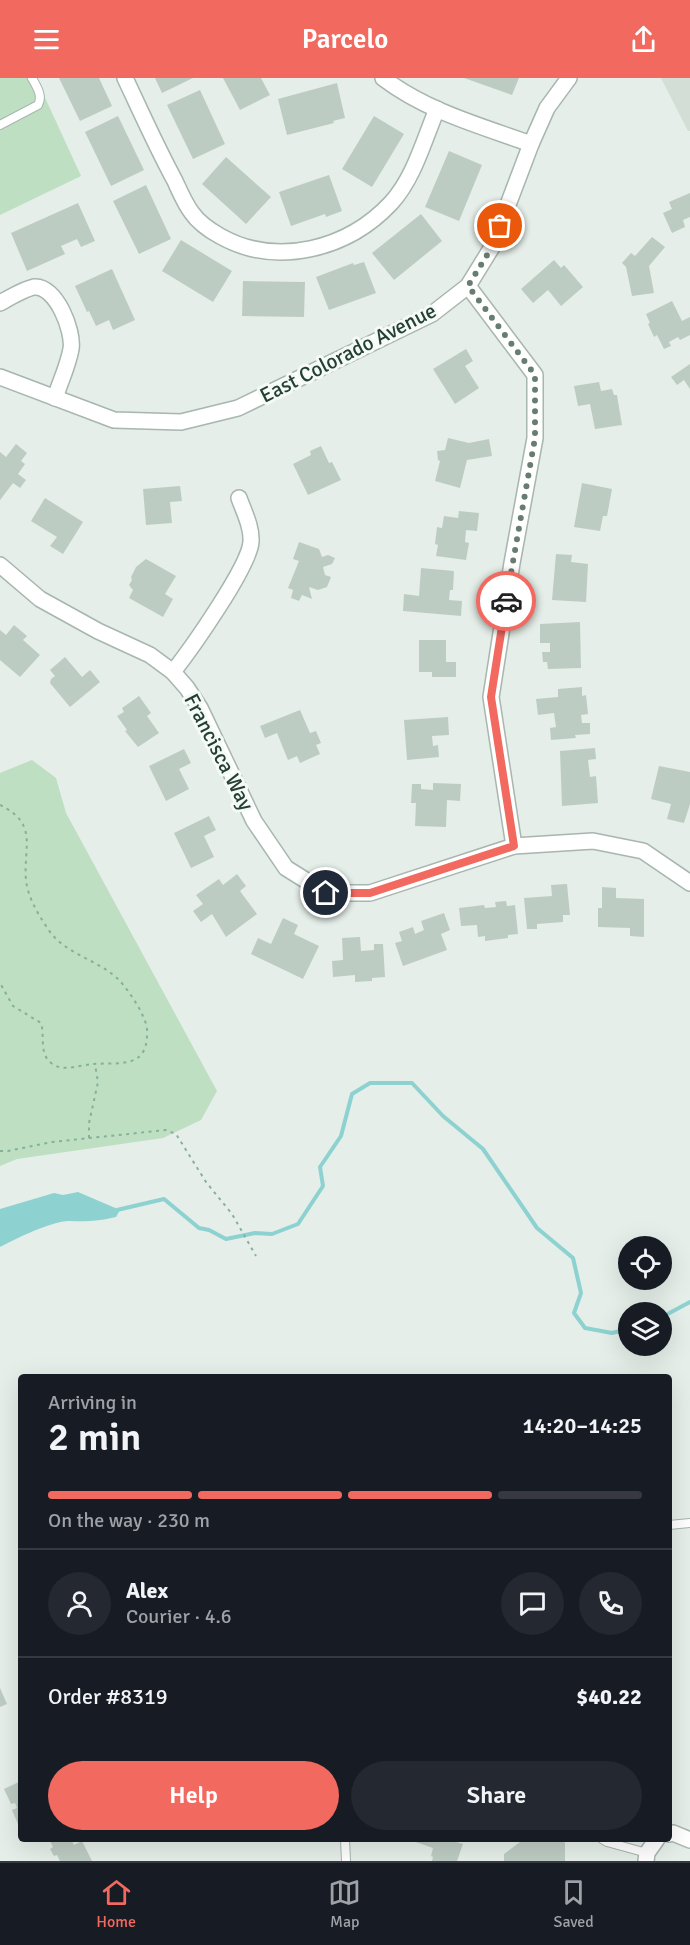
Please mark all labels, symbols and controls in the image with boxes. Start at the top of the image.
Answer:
icon: menu [30,23,63,56]
text: Parcelo [302,23,388,56]
icon: share [627,23,660,56]
pin [474,200,525,251]
icon: bag [483,209,516,242]
street label: East Colorado Avenue [256,297,440,409]
courier [476,571,536,631]
icon: car [490,585,523,618]
street label: Francisca Way [178,689,260,815]
pin [300,867,351,918]
icon: home [309,876,342,909]
map controls [618,1236,672,1356]
button: locate [618,1236,672,1290]
button: layers [618,1302,672,1356]
text: Arriving in [48,1390,137,1415]
text: 14:20–14:25 [523,1412,642,1439]
text: 2 min [48,1413,141,1461]
text: On the way · 230 m [48,1508,210,1533]
button: person [48,1572,111,1635]
button: chat [501,1572,564,1635]
button: phone [579,1572,642,1635]
text: Alex [126,1577,168,1604]
text: Courier · 4.6 [126,1604,232,1629]
text: Order #8319 [48,1683,168,1710]
text: $40.22 [576,1683,642,1710]
button: Help [48,1761,339,1830]
button: Share [351,1761,642,1830]
tab: Home [96,1876,136,1932]
tab: Map [328,1876,361,1932]
tab: Saved [554,1876,594,1932]

